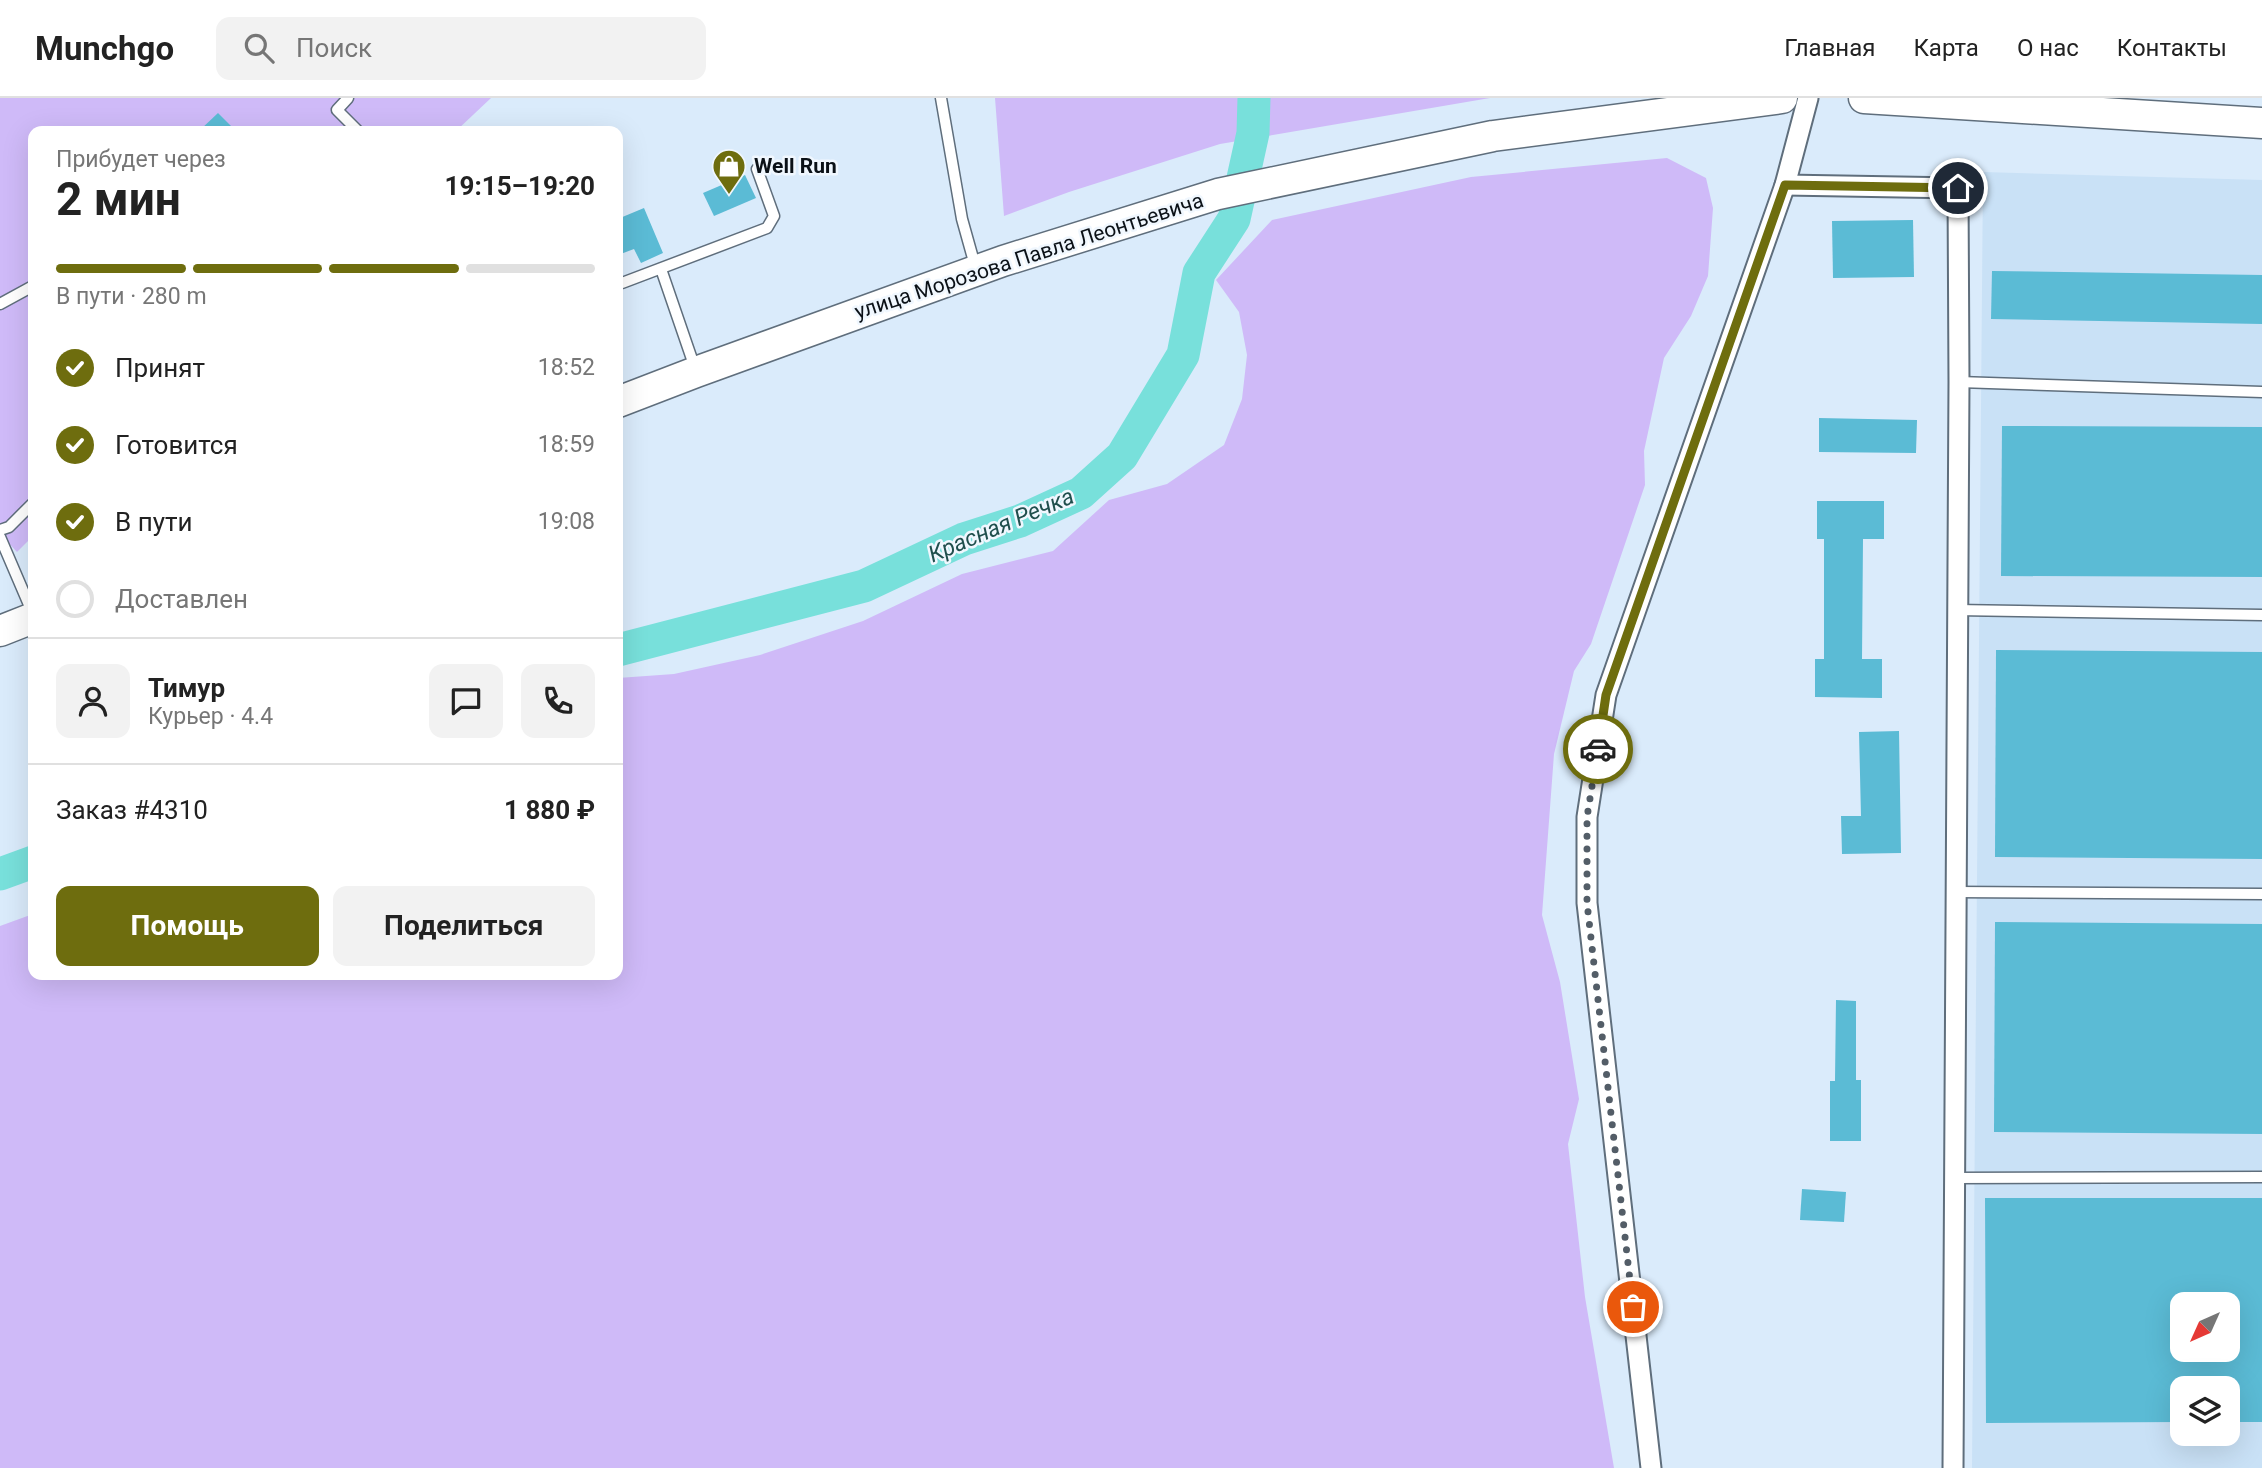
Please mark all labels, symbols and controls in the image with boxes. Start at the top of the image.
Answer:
search box [216,17,706,80]
text: Munchgo [35,29,174,68]
icon: search [240,29,278,67]
text: Поиск [296,33,372,63]
text: Главная [1784,34,1875,62]
text: Карта [1913,34,1979,62]
text: О нас [2017,34,2079,62]
text: Контакты [2117,34,2227,62]
text: Прибудет через [56,146,226,173]
shop icon: Well Run [710,147,748,196]
place label: Well Run [754,154,837,178]
pin [1928,158,1988,218]
icon: home [1939,169,1977,207]
text: 19:15–19:20 [445,171,595,201]
text: 2 мин [56,172,181,226]
street label: улица Морозова Павла Леонтьевича [852,188,1206,324]
text: В пути · 280 m [56,283,207,310]
icon: check [56,349,94,387]
text: Принят [115,353,205,383]
text: 18:52 [538,354,595,381]
icon: check [56,426,94,464]
text: Готовится [115,430,238,460]
text: 18:59 [538,431,595,458]
water label: Красная Речка [924,483,1078,568]
icon: check [56,503,94,541]
text: В пути [115,507,192,537]
text: 19:08 [538,508,595,535]
text: Доставлен [115,584,248,614]
button: person [56,664,130,738]
button: chat [429,664,503,738]
button: phone [521,664,595,738]
text: Тимур [148,673,225,703]
text: Курьер · 4.4 [148,703,273,730]
courier [1563,714,1633,784]
icon: car [1579,730,1617,768]
text: Заказ #4310 [56,795,208,825]
text: 1 880 ₽ [504,795,595,825]
button: Помощь [56,886,319,966]
button: Поделиться [333,886,595,966]
pin [1603,1277,1663,1337]
icon: bag [1614,1288,1652,1326]
north arrow [2170,1292,2240,1362]
map controls [2170,1292,2240,1446]
button: layers [2170,1376,2240,1446]

